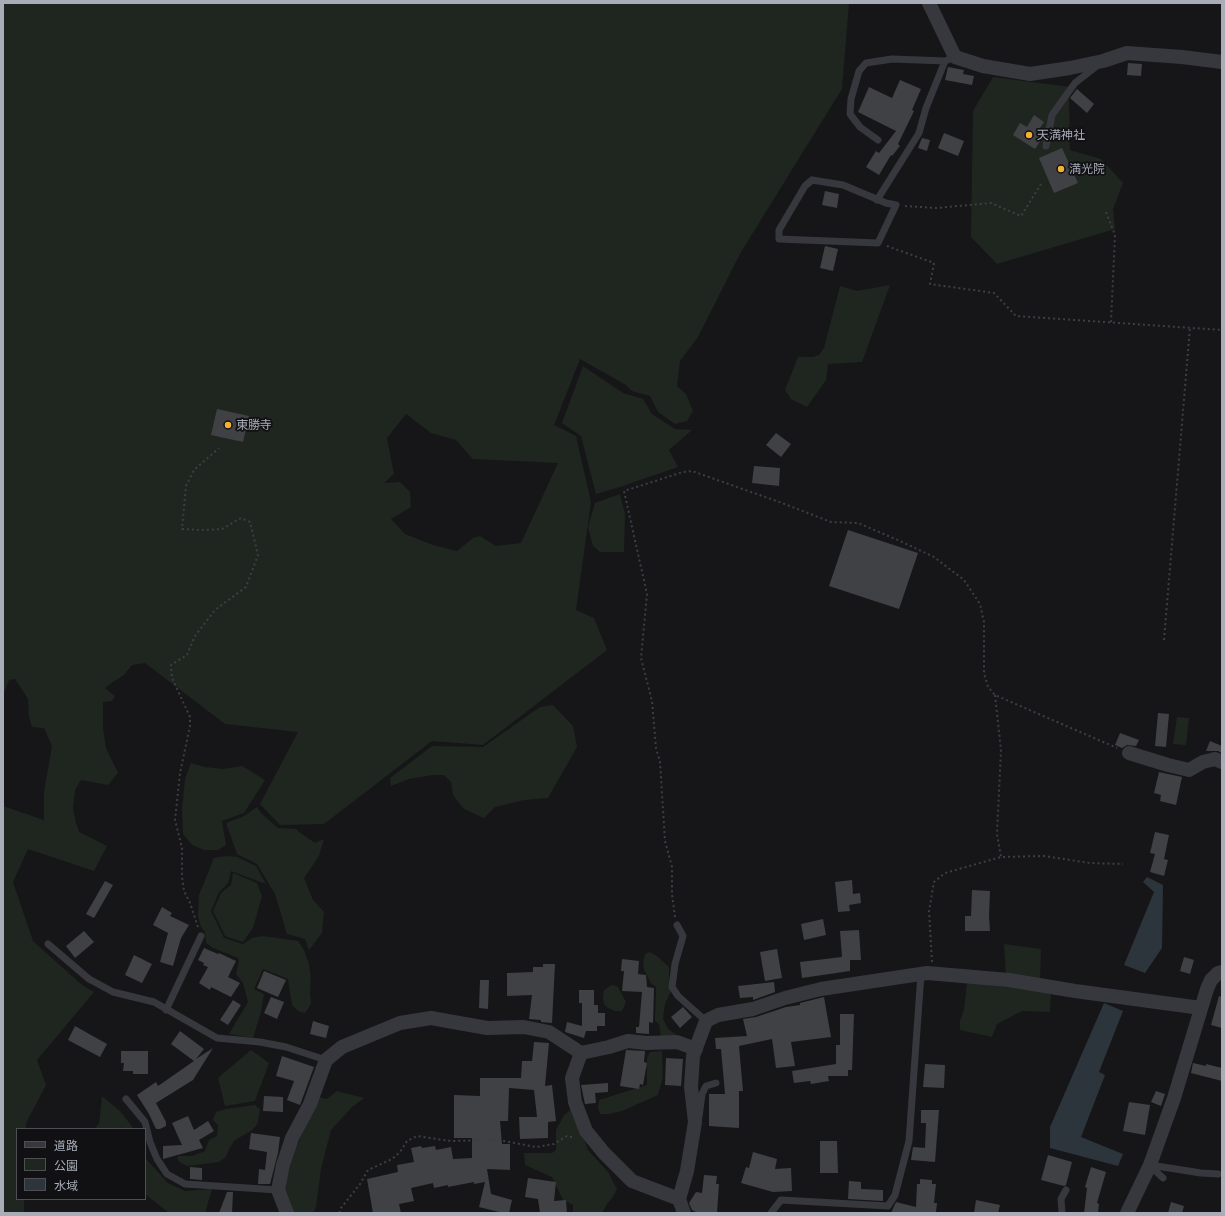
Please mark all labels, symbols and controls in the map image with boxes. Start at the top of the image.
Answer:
place label: 天満神社 [1037,128,1085,142]
marker: 天満神社 [1024,130,1034,140]
place label: 満光院 [1069,162,1105,176]
marker: 満光院 [1056,164,1066,174]
place label: 東勝寺 [236,418,272,432]
marker: 東勝寺 [223,420,233,430]
legend [16,1128,146,1200]
text: 道路 [54,1139,78,1152]
text: 公園 [54,1159,78,1172]
text: 水域 [54,1179,78,1192]

